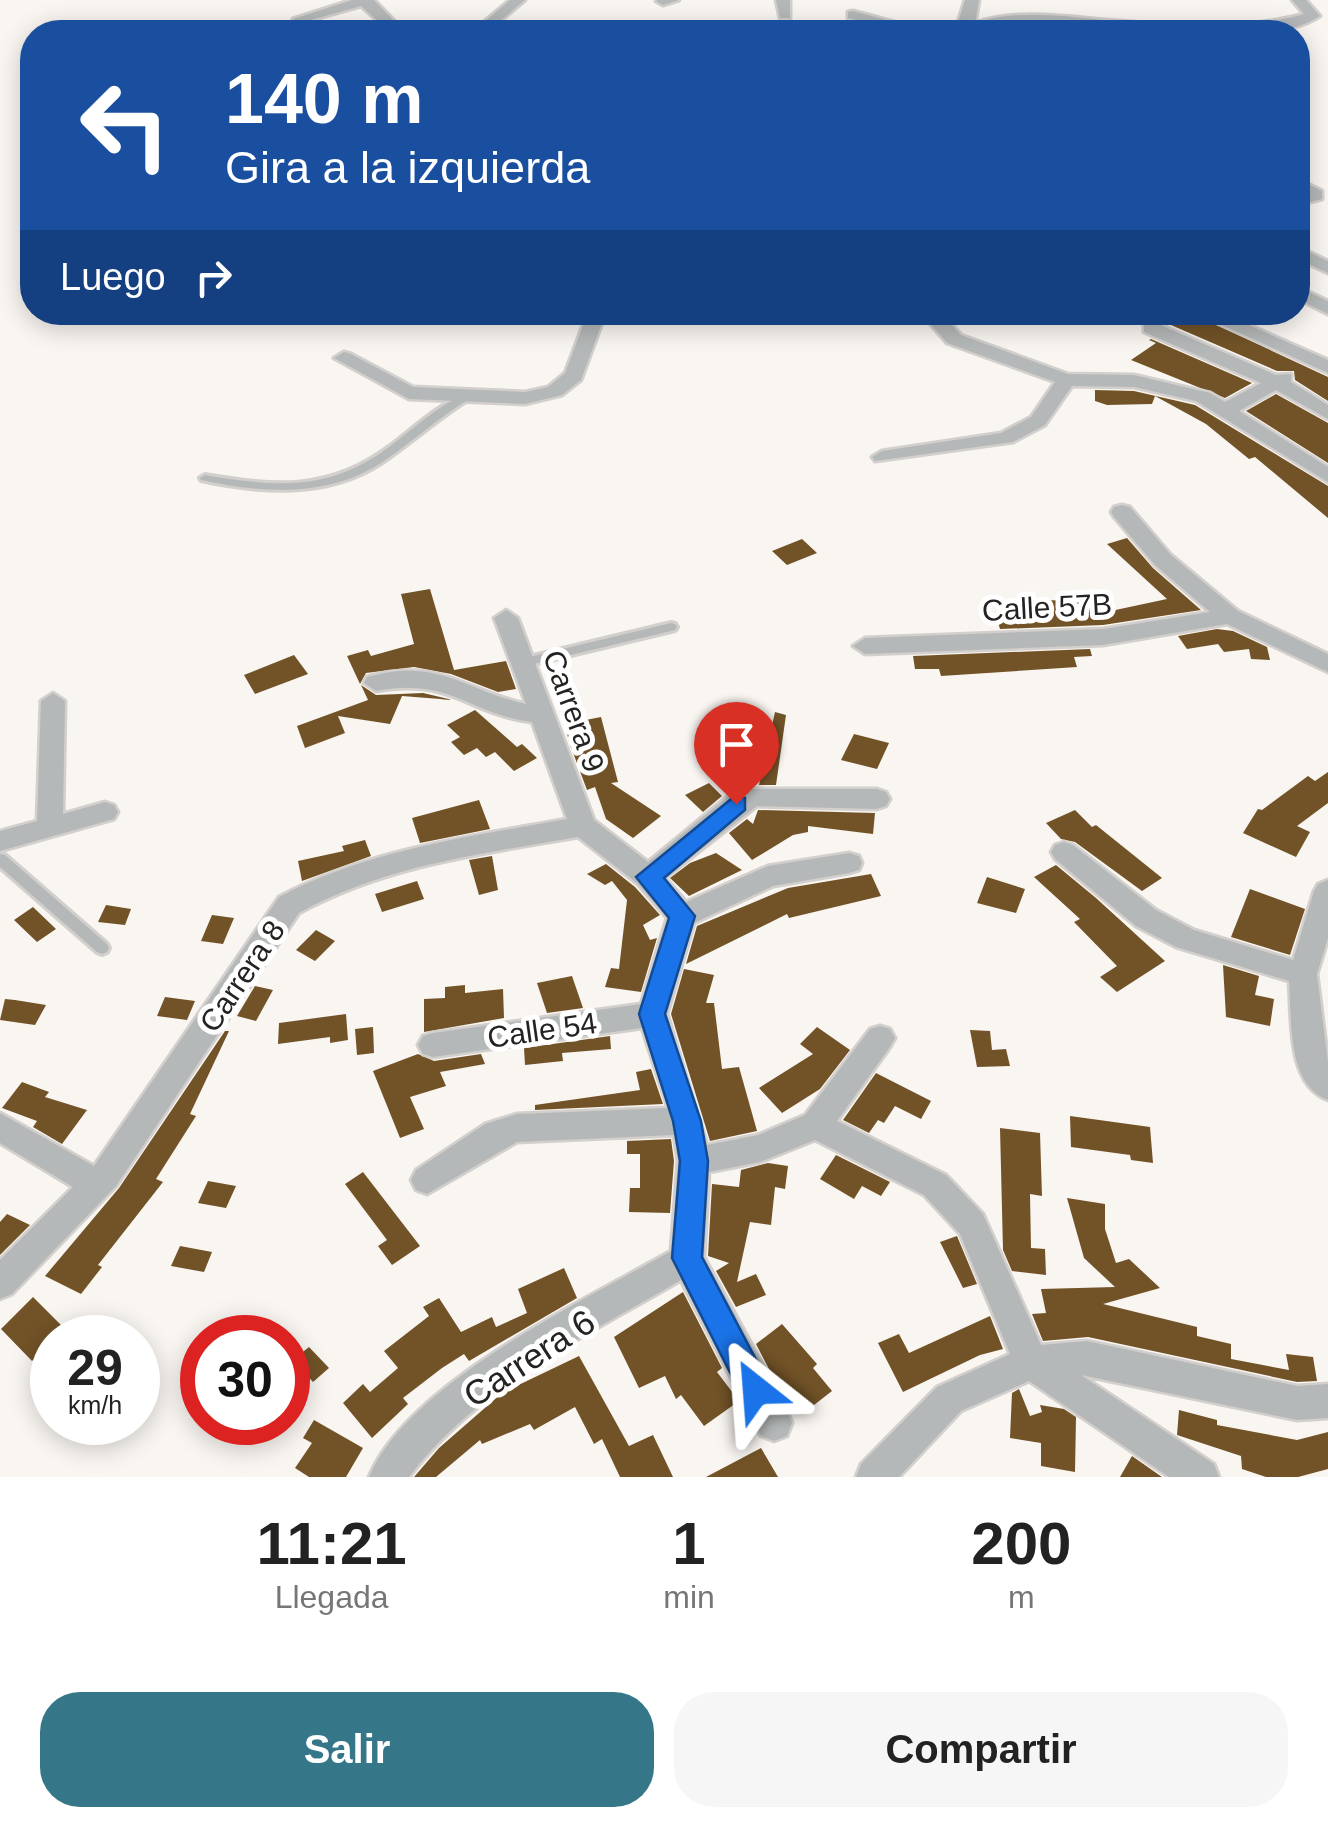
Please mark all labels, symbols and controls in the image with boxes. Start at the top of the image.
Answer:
icon: left [60,60,190,190]
text: 140 m [225,60,423,138]
text: Gira a la izquierda [225,142,590,193]
icon: right [186,250,241,305]
text: Luego [60,256,166,298]
street label: Calle 57B [981,587,1113,627]
street label: Carrera 9 [537,646,611,776]
pin [694,702,779,805]
icon: arrive [709,717,764,772]
street label: Carrera 8 [193,914,291,1038]
street label: Calle 54 [485,1006,599,1054]
street label: Carrera 6 [456,1301,602,1415]
speed limit sign: 30 [180,1315,310,1445]
position arrow [704,1338,808,1442]
text: 29 [67,1340,123,1396]
text: km/h [68,1391,122,1419]
text: 11:21 [257,1510,407,1577]
text: 1 [672,1510,706,1577]
text: 200 [971,1510,1071,1577]
text: Llegada [275,1579,389,1615]
text: min [663,1579,715,1615]
text: m [1008,1579,1035,1615]
button: Salir [40,1692,654,1807]
button: Compartir [674,1692,1288,1807]

